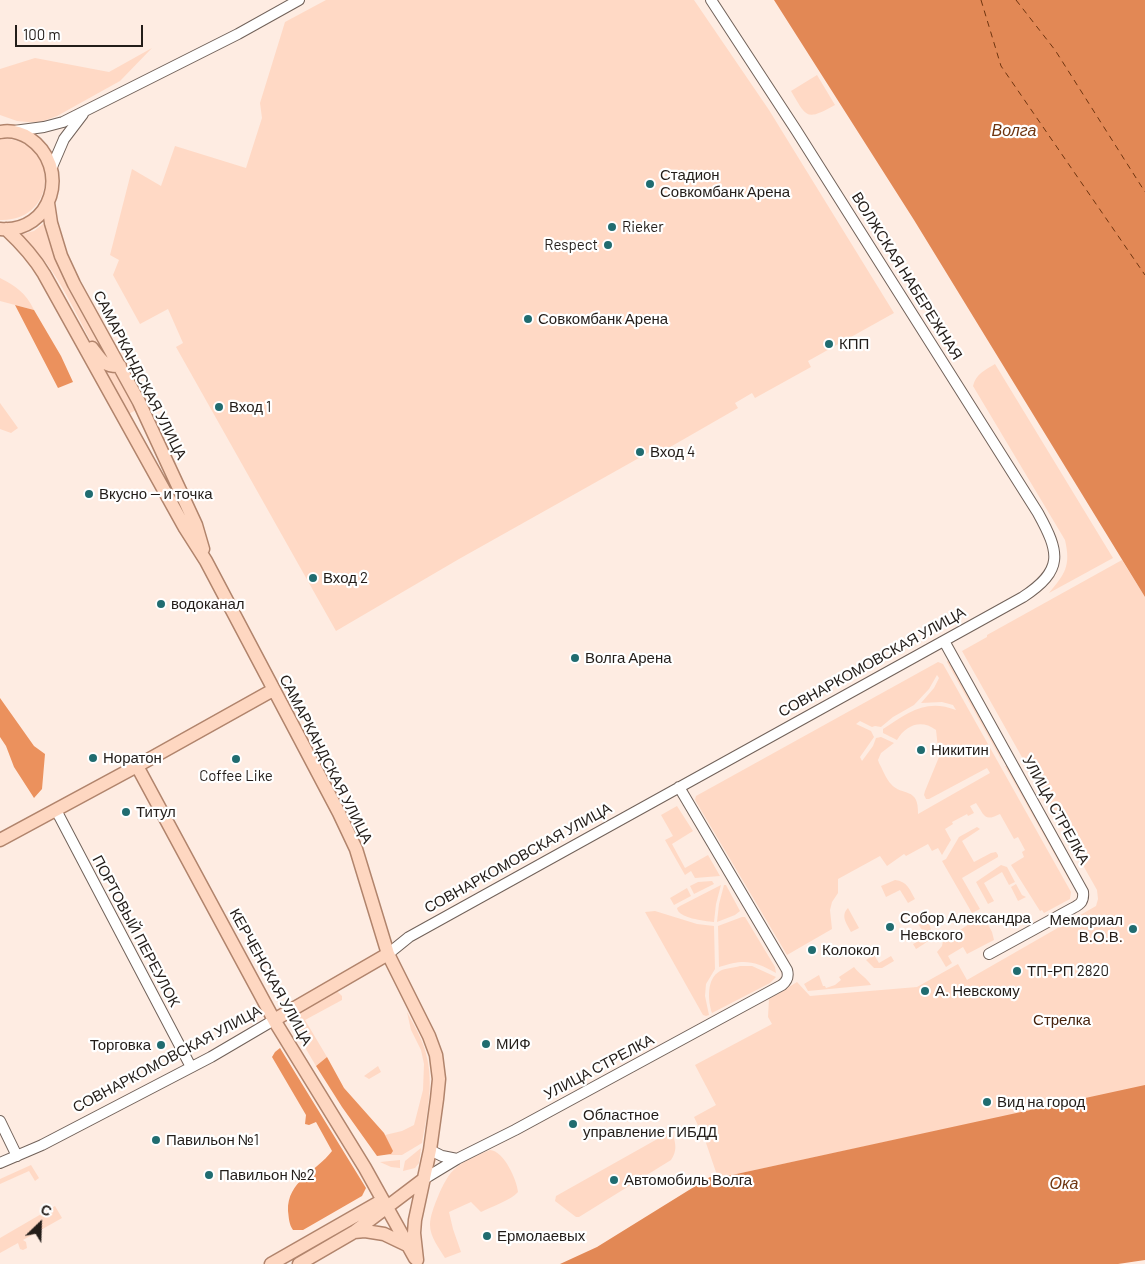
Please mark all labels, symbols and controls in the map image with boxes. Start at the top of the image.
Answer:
scale bar [18,15,145,47]
text: 100 m [23,25,61,43]
water label: Волга [992,121,1036,141]
place label: Стадион Совкомбанк Арена [660,166,790,201]
marker: Стадион Совкомбанк Арена [644,178,656,190]
street label: ВОЛЖСКАЯ НАБЕРЕЖНАЯ [848,189,966,363]
place label: Rieker [622,218,664,236]
marker: Rieker [606,221,618,233]
place label: Respect [544,236,598,254]
marker: Respect [602,239,614,251]
street label: САМАРКАНДСКАЯ УЛИЦА [90,288,190,462]
place label: Совкомбанк Арена [538,310,668,328]
marker: Совкомбанк Арена [522,313,534,325]
place label: КПП [839,335,869,353]
marker: КПП [823,338,835,350]
place label: Вход 1 [229,398,271,416]
marker: Вход 1 [213,401,225,413]
place label: Вход 4 [650,443,695,461]
marker: Вход 4 [634,446,646,458]
place label: Вкусно — и точка [99,485,213,503]
marker: Вкусно — и точка [83,488,95,500]
place label: Вход 2 [323,569,368,587]
marker: Вход 2 [307,572,319,584]
place label: водоканал [171,595,245,613]
marker: водоканал [155,598,167,610]
street label: СОВНАРКОМОВСКАЯ УЛИЦА [775,603,969,721]
place label: Волга Арена [585,649,672,667]
marker: Волга Арена [569,652,581,664]
street label: САМАРКАНДСКАЯ УЛИЦА [276,672,376,846]
place label: Никитин [931,741,989,759]
marker: Никитин [915,744,927,756]
place label: Норатон [103,749,162,767]
marker: Норатон [87,752,99,764]
street label: УЛИЦА СТРЕЛКА [1019,752,1093,868]
marker: Coffee Like [230,753,242,765]
place label: Coffee Like [199,767,273,785]
street label: СОВНАРКОМОВСКАЯ УЛИЦА [421,799,615,917]
place label: Титул [136,803,176,821]
marker: Титул [120,806,132,818]
street label: ПОРТОВЫЙ ПЕРЕУЛОК [88,852,184,1010]
street label: КЕРЧЕНСКАЯ УЛИЦА [226,905,316,1049]
place label: Собор Александра Невского [900,909,1031,944]
place label: Мемориал В.О.В. [1050,911,1123,946]
marker: Собор Александра Невского [884,921,896,933]
marker: Мемориал В.О.В. [1127,923,1139,935]
place label: Колокол [822,941,880,959]
marker: Колокол [806,944,818,956]
place label: ТП-РП 2820 [1027,962,1109,980]
marker: ТП-РП 2820 [1011,965,1023,977]
place label: А. Невскому [935,982,1020,1000]
marker: А. Невскому [919,985,931,997]
street label: СОВНАРКОМОВСКАЯ УЛИЦА [70,1002,264,1116]
park label: Стрелка [1033,1011,1091,1029]
street label: УЛИЦА СТРЕЛКА [541,1030,657,1104]
place label: МИФ [496,1035,531,1053]
place label: Торговка [90,1036,151,1054]
marker: МИФ [480,1038,492,1050]
marker: Торговка [155,1039,167,1051]
place label: Вид на город [997,1093,1085,1111]
marker: Вид на город [981,1096,993,1108]
place label: Областное управление ГИБДД [583,1106,717,1141]
marker: Областное управление ГИБДД [567,1118,579,1130]
place label: Павильон №1 [166,1131,259,1149]
marker: Павильон №1 [150,1134,162,1146]
place label: Павильон №2 [219,1166,315,1184]
marker: Павильон №2 [203,1169,215,1181]
place label: Автомобиль Волга [624,1171,752,1189]
marker: Автомобиль Волга [608,1174,620,1186]
water label: Ока [1050,1174,1078,1194]
north arrow [15,1199,65,1249]
text: С [38,1200,54,1220]
place label: Ермолаевых [497,1227,585,1245]
marker: Ермолаевых [481,1230,493,1242]

